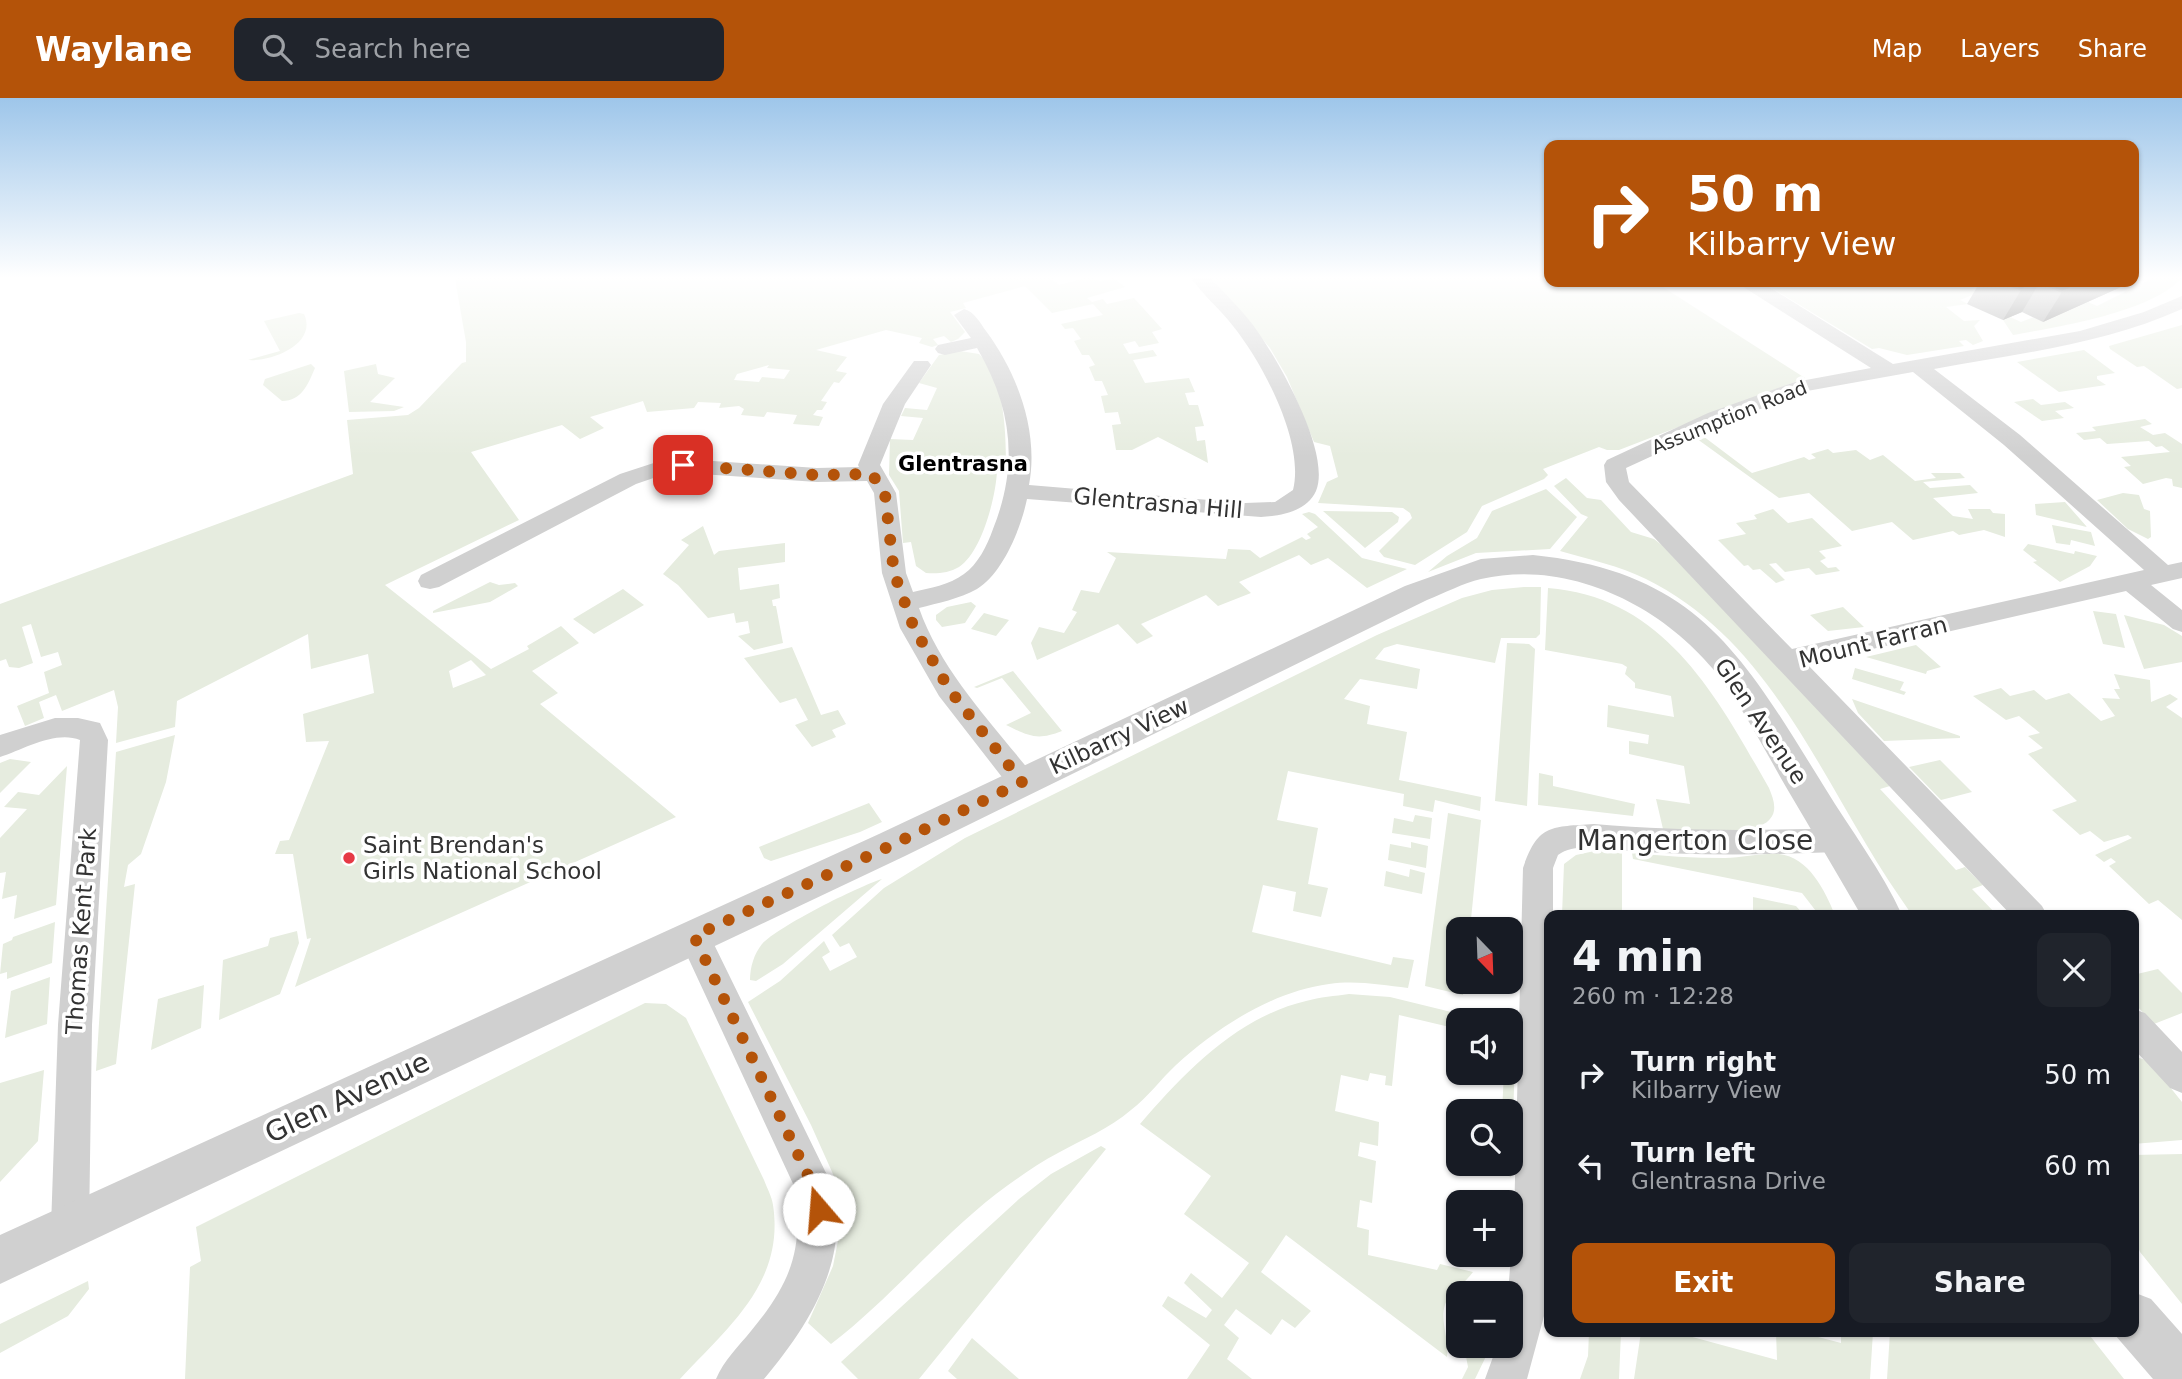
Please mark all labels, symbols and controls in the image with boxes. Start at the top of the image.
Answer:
search box [234,18,724,81]
text: Waylane [35,30,192,69]
icon: search [258,30,296,68]
text: Search here [314,34,471,64]
text: Map [1872,35,1922,63]
text: Layers [1960,35,2040,63]
text: Share [2078,35,2147,63]
text: 50 m [1687,166,1823,223]
icon: right [1572,168,1663,259]
text: Kilbarry View [1687,225,1896,263]
street label: Assumption Road [1648,376,1810,458]
pin [653,435,713,495]
icon: arrive [664,446,702,484]
district label: Glentrasna [898,452,1028,476]
street label: Glentrasna Hill [1072,483,1244,523]
street label: Mount Farran [1796,611,1950,673]
street label: Glen Avenue [1709,653,1813,789]
street label: Kilbarry View [1045,692,1193,780]
street label: Mangerton Close [1577,824,1813,857]
street label: Thomas Kent Park [61,826,101,1036]
place label: Saint Brendan's Girls National School [363,832,602,884]
marker: Saint Brendan's Girls National School [341,850,357,866]
north arrow [1446,917,1522,994]
map controls [1446,917,1523,1358]
text: 4 min [1572,932,1704,981]
button: close [2037,933,2111,1007]
text: 260 m · 12:28 [1572,983,1734,1009]
button: sound [1446,1008,1523,1085]
street label: Glen Avenue [260,1045,435,1150]
text: Turn right [1631,1047,1776,1077]
icon: right [1572,1056,1610,1094]
text: 50 m [2044,1060,2111,1090]
text: Kilbarry View [1631,1077,1782,1103]
button: search [1446,1099,1523,1176]
text: Turn left [1631,1138,1755,1168]
icon: left [1572,1147,1610,1185]
text: 60 m [2044,1151,2111,1181]
text: Glentrasna Drive [1631,1168,1826,1194]
position arrow [782,1172,856,1246]
button: + [1446,1190,1523,1267]
button: Exit [1572,1243,1835,1323]
button: Share [1849,1243,2111,1323]
button: − [1446,1281,1523,1358]

